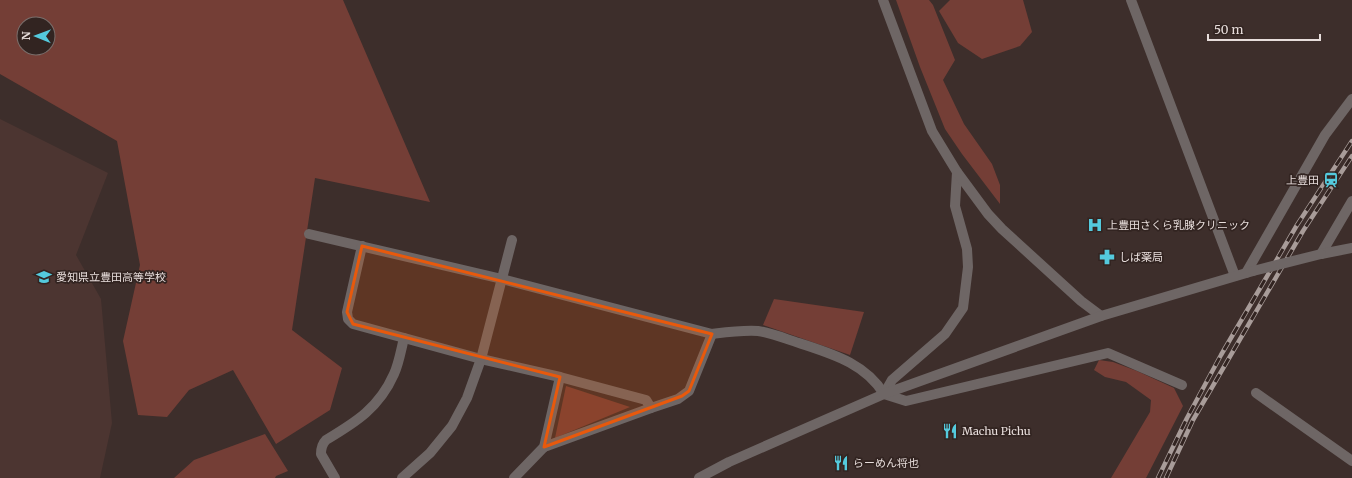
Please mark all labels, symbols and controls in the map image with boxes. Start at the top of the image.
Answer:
north arrow [16,16,56,56]
scale bar [1208,16,1320,42]
text: 50 m [1214,22,1243,37]
text: N [19,31,33,40]
station icon: 上豊田 [1322,171,1340,189]
place label: 上豊田 [1286,173,1319,187]
hospital icon: 上豊田さくら乳腺クリニック [1086,216,1104,234]
place label: 上豊田さくら乳腺クリニック [1107,218,1250,232]
pharmacy icon: しば薬局 [1098,248,1116,266]
place label: しば薬局 [1119,250,1163,264]
school or university icon: 愛知県立豊田高等学校 [35,268,53,286]
place label: 愛知県立豊田高等学校 [56,270,166,284]
restaurant icon: Machu Pichu [941,422,959,440]
place label: Machu Pichu [962,424,1031,438]
restaurant icon: らーめん将也 [832,454,850,472]
place label: らーめん将也 [853,456,919,470]

